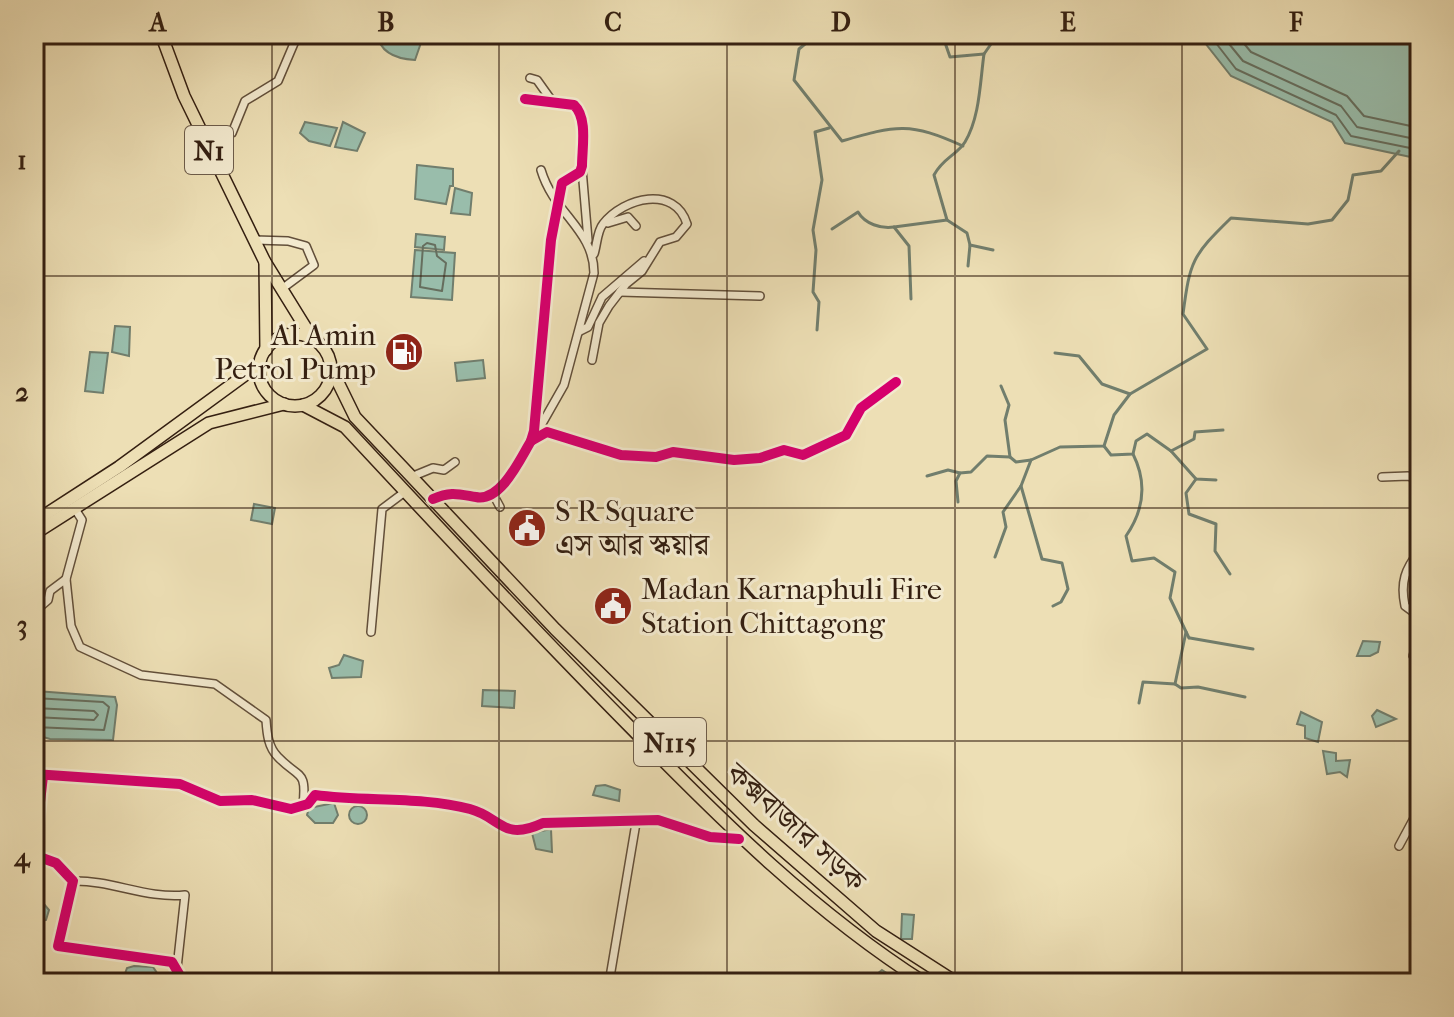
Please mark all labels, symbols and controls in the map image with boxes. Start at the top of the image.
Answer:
text: A [148,7,168,38]
text: B [378,7,395,38]
text: C [604,7,622,38]
text: D [831,7,851,38]
text: E [1060,7,1076,38]
text: F [1288,7,1303,38]
road number: N1 [185,126,233,174]
text: 1 [17,145,27,176]
place label: Al Amin Petrol Pump [214,318,377,387]
fuel station icon: Al Amin Petrol Pump [383,331,425,373]
text: 2 [15,377,29,408]
place label: S R Square এস আর স্কয়ার [555,494,711,563]
public building icon: S R Square এস আর স্কয়ার [506,507,548,549]
place label: Madan Karnaphuli Fire Station Chittagong [641,572,942,641]
public building icon: Madan Karnaphuli Fire Station Chittagong [592,585,634,627]
text: 3 [17,610,27,641]
road number: N115 [634,718,706,766]
street label: কক্সবাজার সড়ক [718,755,873,899]
text: 4 [13,842,31,874]

